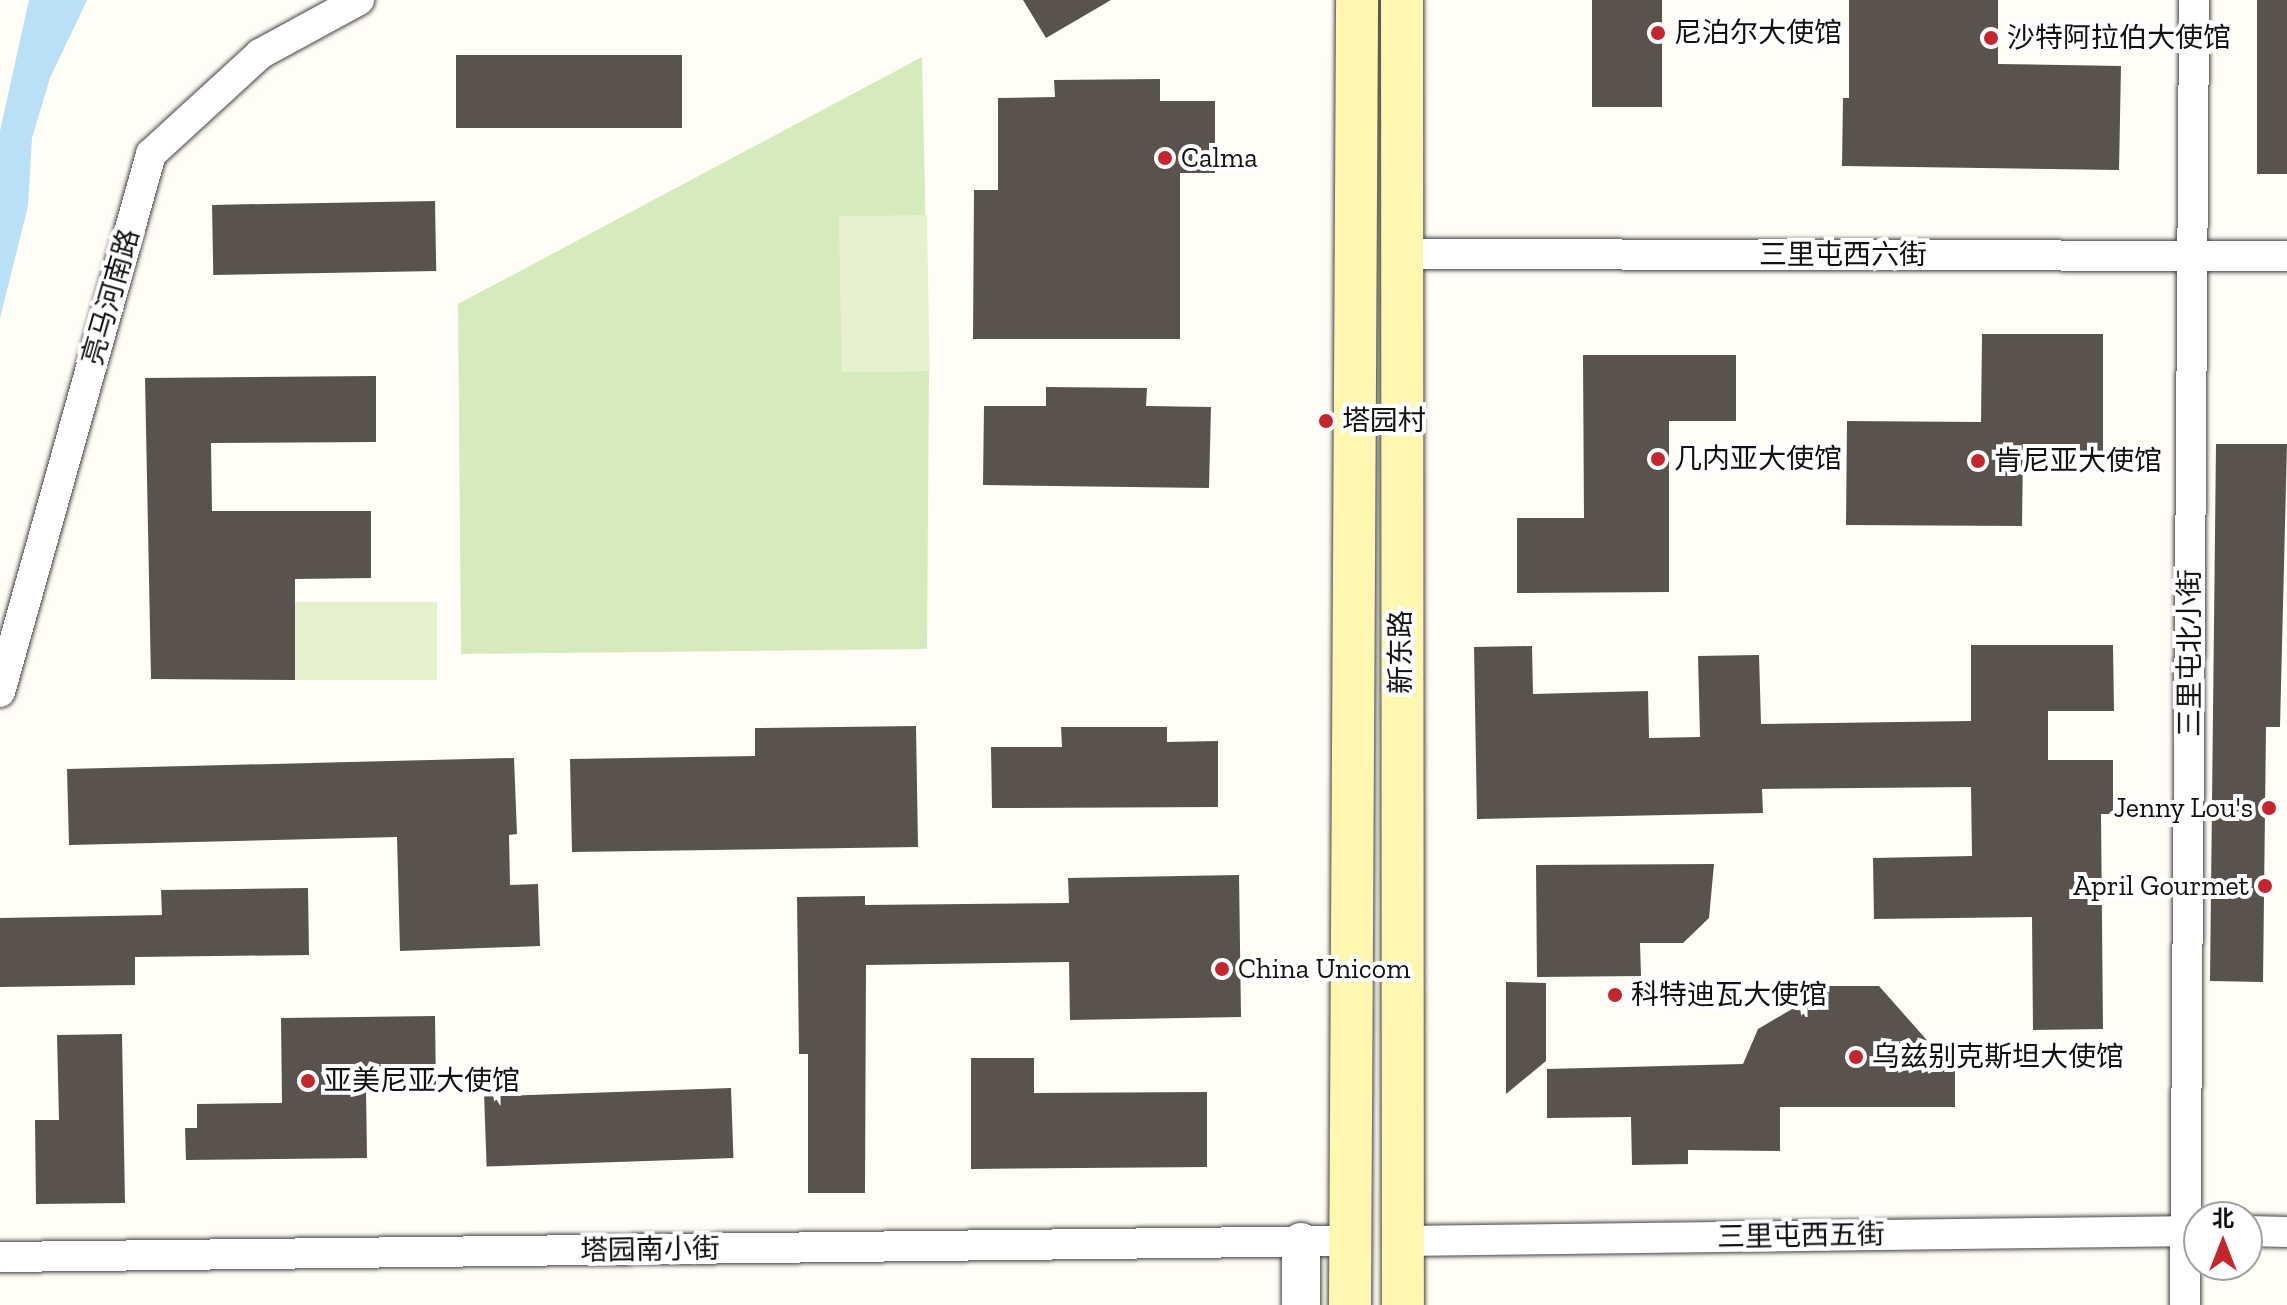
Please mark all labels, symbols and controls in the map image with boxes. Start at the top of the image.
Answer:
place label: 尼泊尔大使馆 [1674,16,1842,50]
place label: 沙特阿拉伯大使馆 [2007,21,2231,55]
marker: 尼泊尔大使馆 [1649,24,1667,42]
marker: 沙特阿拉伯大使馆 [1982,29,2000,47]
place label: Calma [1181,141,1258,175]
marker: Calma [1156,149,1174,167]
street label: 亮马河南路 [76,225,146,369]
street label: 三里屯西六街 [1759,238,1927,272]
place label: 塔园村 [1342,404,1426,438]
marker: 塔园村 [1317,412,1335,430]
place label: 几内亚大使馆 [1674,442,1842,476]
place label: 肯尼亚大使馆 [1994,444,2162,478]
marker: 几内亚大使馆 [1649,450,1667,468]
marker: 肯尼亚大使馆 [1969,452,1987,470]
street label: 三里屯北小街 [2173,569,2207,737]
street label: 新东路 [1384,610,1418,694]
place label: Jenny Lou's [2113,791,2253,825]
marker: Jenny Lou's [2260,799,2278,817]
place label: April Gourmet [2073,869,2249,903]
marker: April Gourmet [2256,877,2274,895]
place label: China Unicom [1238,952,1410,986]
marker: China Unicom [1213,960,1231,978]
place label: 科特迪瓦大使馆 [1631,978,1827,1012]
marker: 科特迪瓦大使馆 [1606,986,1624,1004]
place label: 乌兹别克斯坦大使馆 [1872,1040,2124,1074]
marker: 乌兹别克斯坦大使馆 [1847,1048,1865,1066]
place label: 亚美尼亚大使馆 [324,1064,520,1098]
marker: 亚美尼亚大使馆 [299,1072,317,1090]
north arrow [2183,1201,2263,1281]
text: 北 [2212,1205,2234,1232]
street label: 三里屯西五街 [1717,1218,1885,1254]
street label: 塔园南小街 [580,1232,720,1268]

